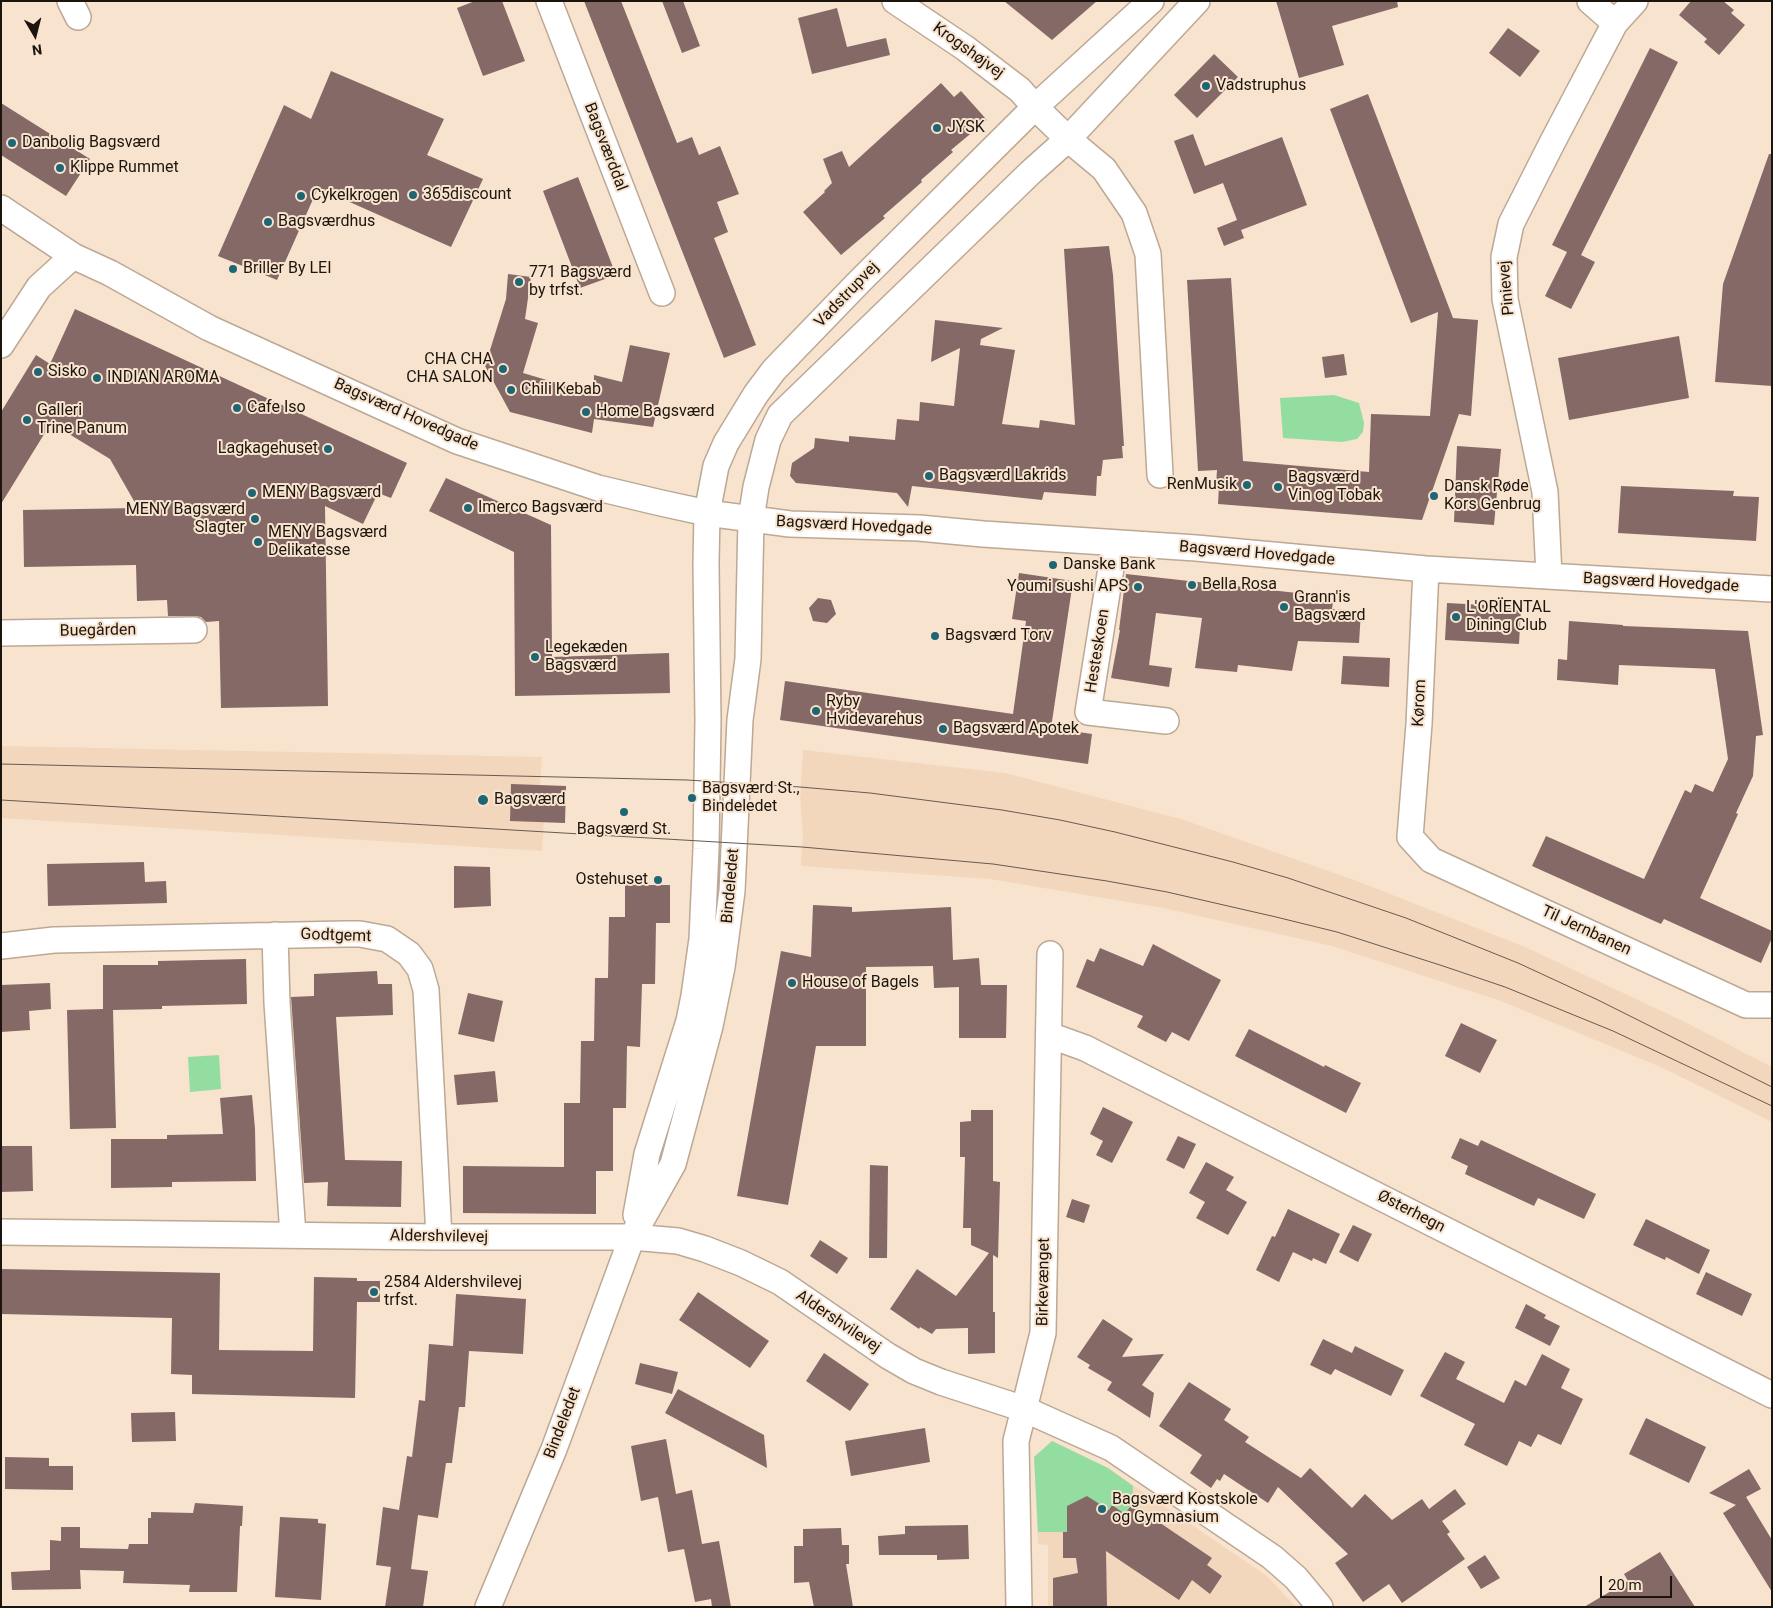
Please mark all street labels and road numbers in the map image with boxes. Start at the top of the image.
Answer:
street label: Krogshøjvej [929,19,1007,83]
street label: Bagsværddal [579,100,631,194]
street label: Vadstrupvej [811,258,883,332]
street label: Pinievej [1495,260,1519,316]
street label: Bagsværd Hovedgade [331,374,481,456]
street label: Bagsværd Hovedgade [775,512,933,540]
street label: Bagsværd Hovedgade [1178,538,1336,570]
street label: Bagsværd Hovedgade [1582,569,1740,597]
street label: Hesteskoen [1082,608,1114,694]
street label: Buegården [60,621,136,641]
street label: Kørom [1409,679,1431,727]
street label: Bindeledet [718,848,744,924]
street label: Til Jernbanen [1538,902,1634,960]
street label: Godtgemt [300,925,372,947]
street label: Østerhegn [1374,1187,1448,1237]
street label: Aldershvilevej [390,1227,488,1247]
street label: Birkevænget [1034,1238,1054,1326]
street label: Aldershvilevej [792,1287,884,1357]
street label: Bindeledet [541,1384,585,1462]

